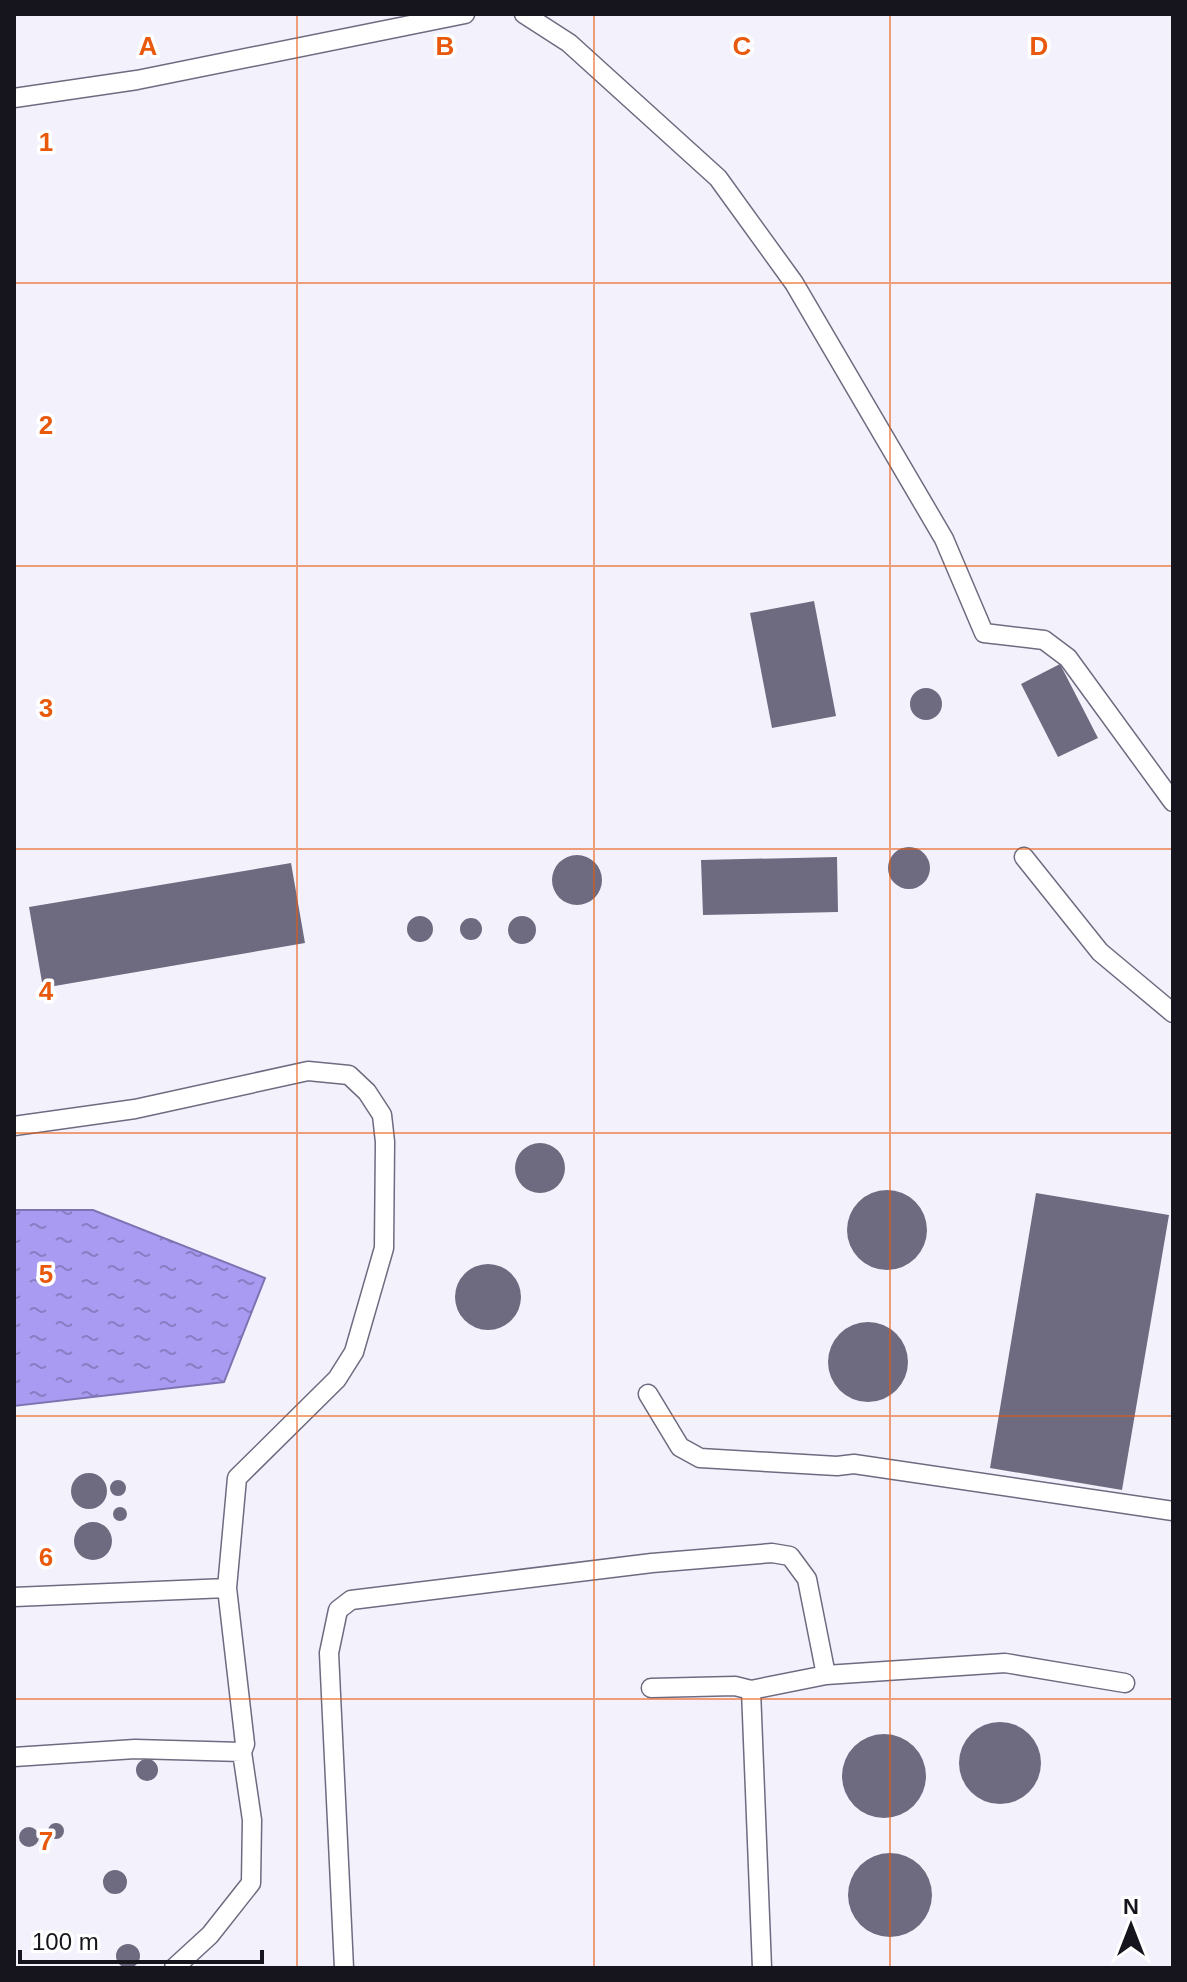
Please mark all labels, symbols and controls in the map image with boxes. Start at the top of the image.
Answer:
text: A [139,31,158,61]
text: B [436,31,454,61]
text: C [733,31,752,61]
text: D [1030,31,1048,61]
text: 1 [39,127,53,157]
text: 2 [39,410,53,440]
text: 3 [39,693,53,723]
text: 4 [39,976,54,1006]
text: 5 [39,1259,53,1289]
text: 6 [39,1542,53,1572]
text: 7 [39,1826,53,1856]
north arrow [1091,1886,1171,1966]
text: N [1123,1894,1139,1919]
scale bar [20,1914,262,1964]
text: 100 m [32,1928,99,1955]

